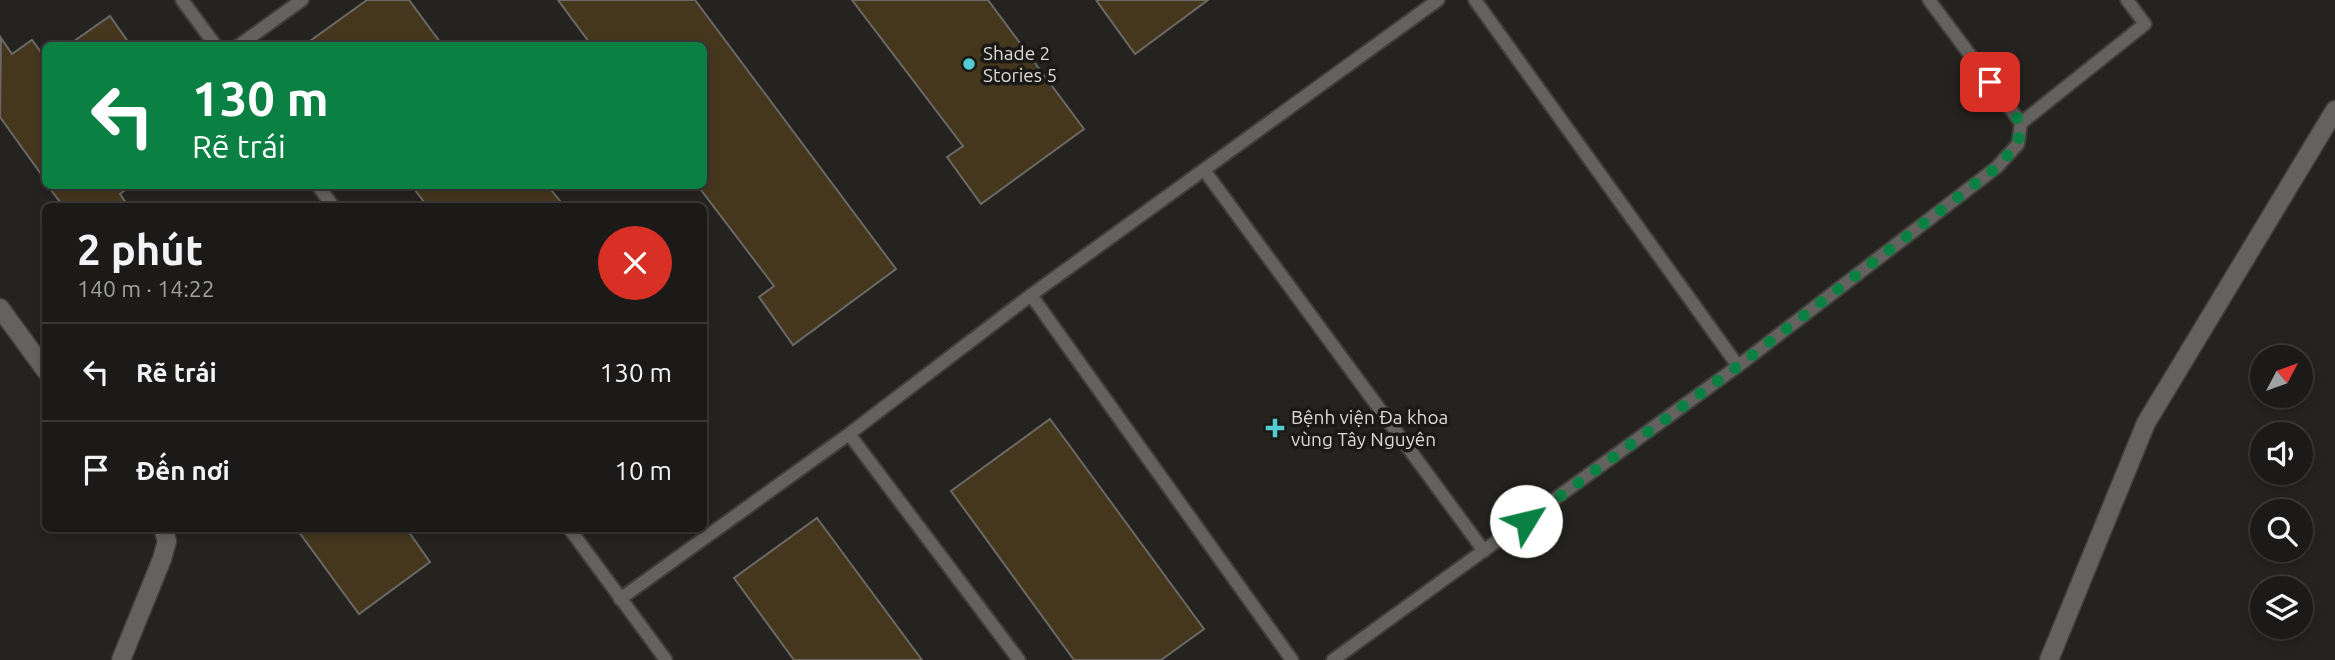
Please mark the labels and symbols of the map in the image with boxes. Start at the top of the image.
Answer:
place label: Shade 2 Stories 5 [983,42,1057,86]
pin [1960,52,2020,112]
marker: Shade 2 Stories 5 [961,56,977,72]
north arrow [2250,345,2314,408]
place label: Bệnh viện Đa khoa vùng Tây Nguyên [1291,406,1448,450]
marker: Bệnh viện Đa khoa vùng Tây Nguyên [1265,418,1285,438]
position arrow [1489,484,1563,558]

